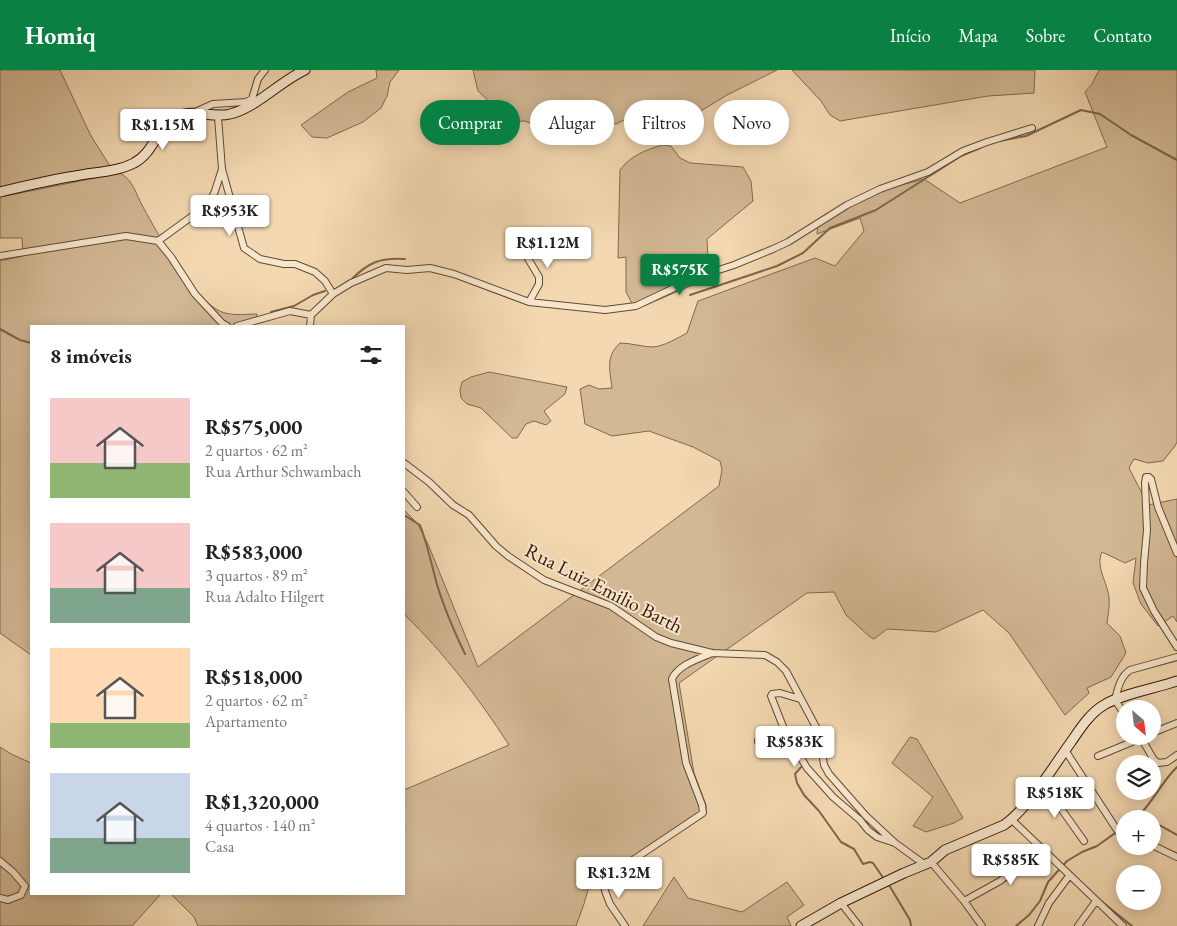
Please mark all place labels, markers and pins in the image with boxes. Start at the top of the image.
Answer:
pin: R$1.15M [117,108,209,151]
pin: R$953K [189,194,271,237]
pin: R$1.12M [502,226,594,269]
pin: R$575K [639,254,721,296]
pin: R$583K [754,726,836,768]
pin: R$518K [1014,776,1096,819]
pin: R$585K [970,844,1052,886]
pin: R$1.32M [573,856,665,899]

